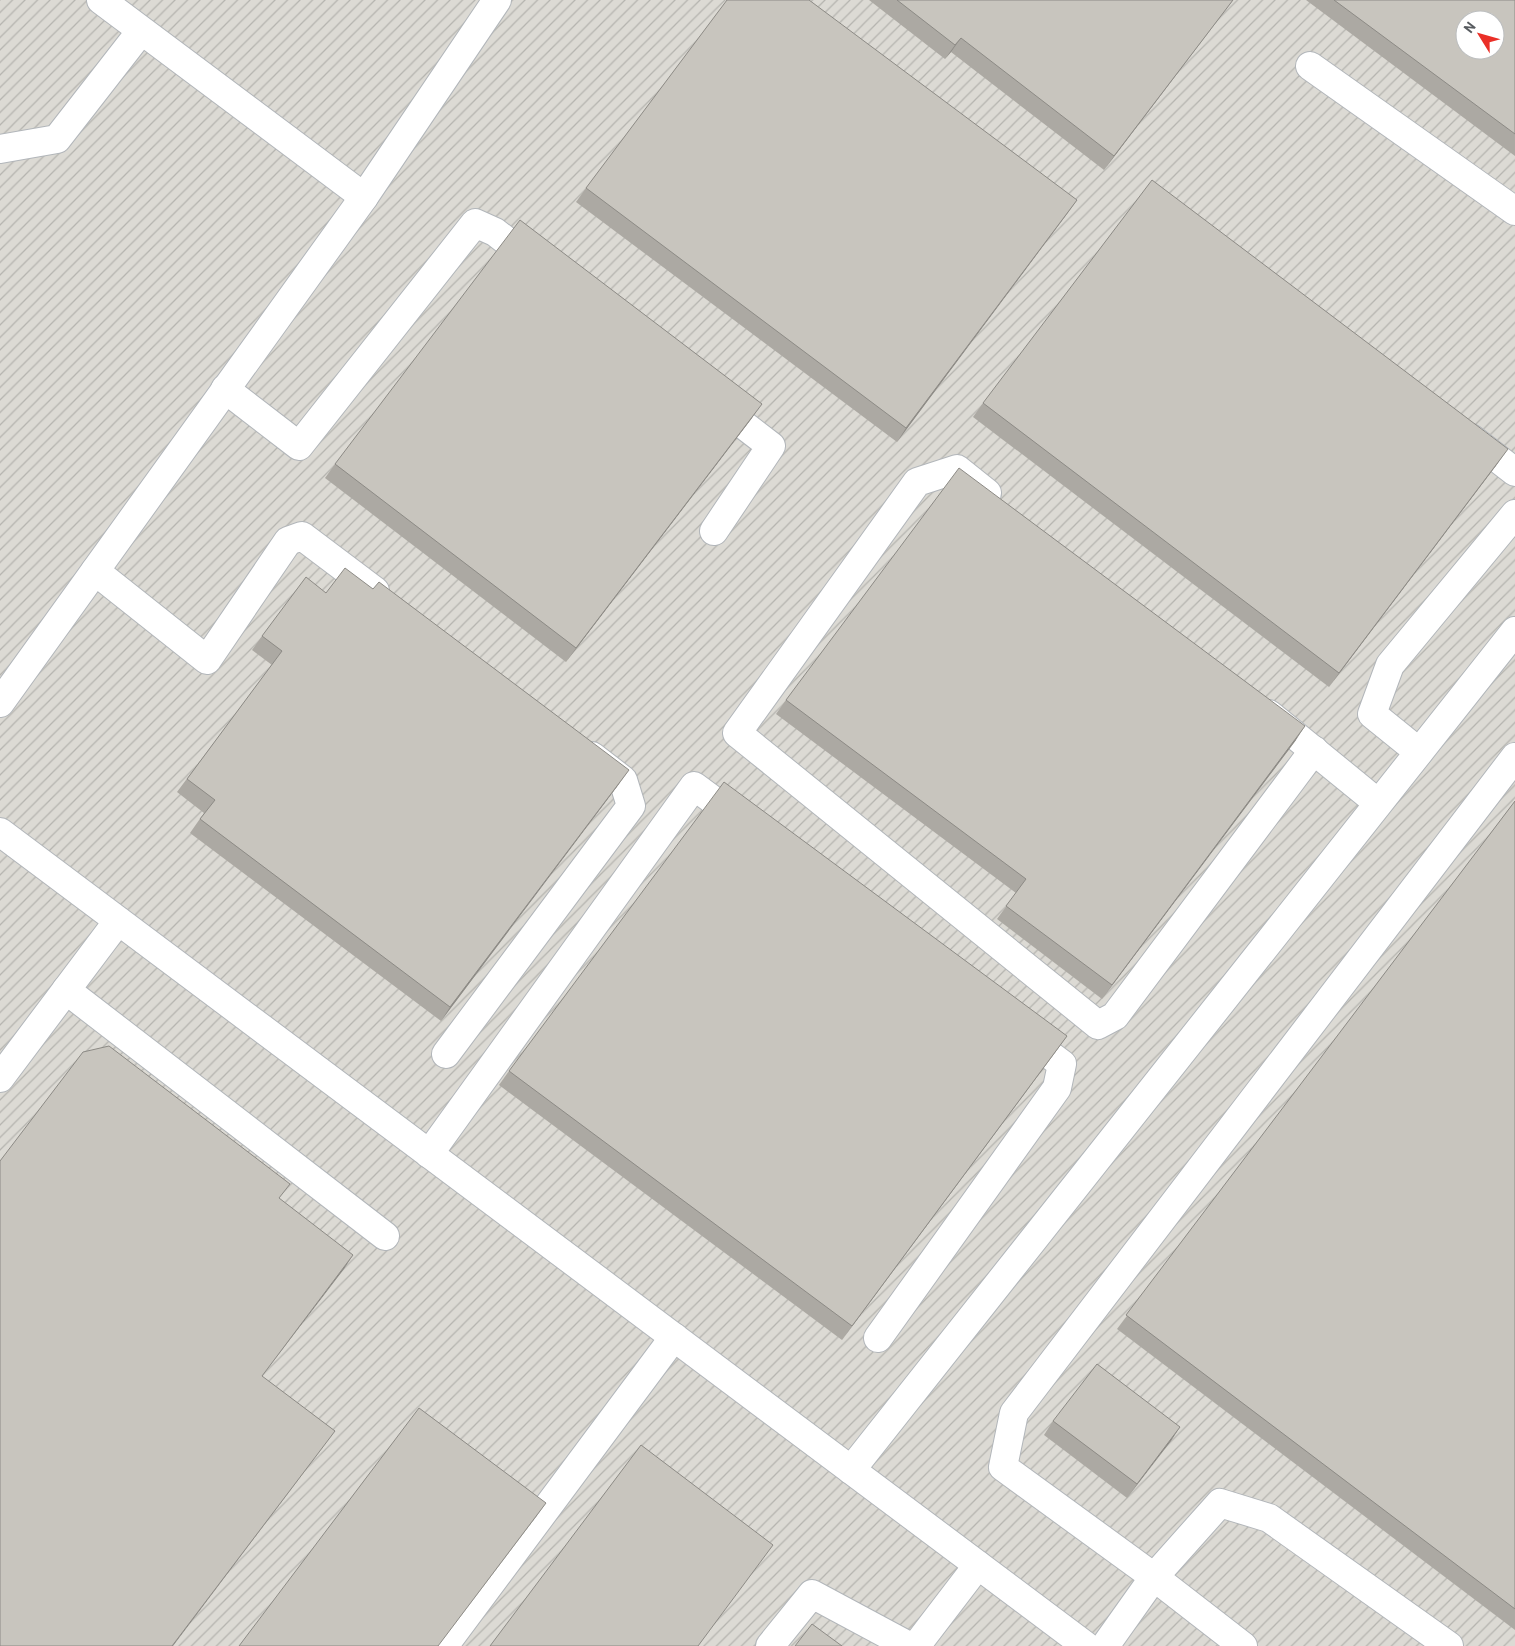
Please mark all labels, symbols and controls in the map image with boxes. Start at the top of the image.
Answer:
north arrow [1455,10,1505,60]
text: N [1460,18,1479,36]

